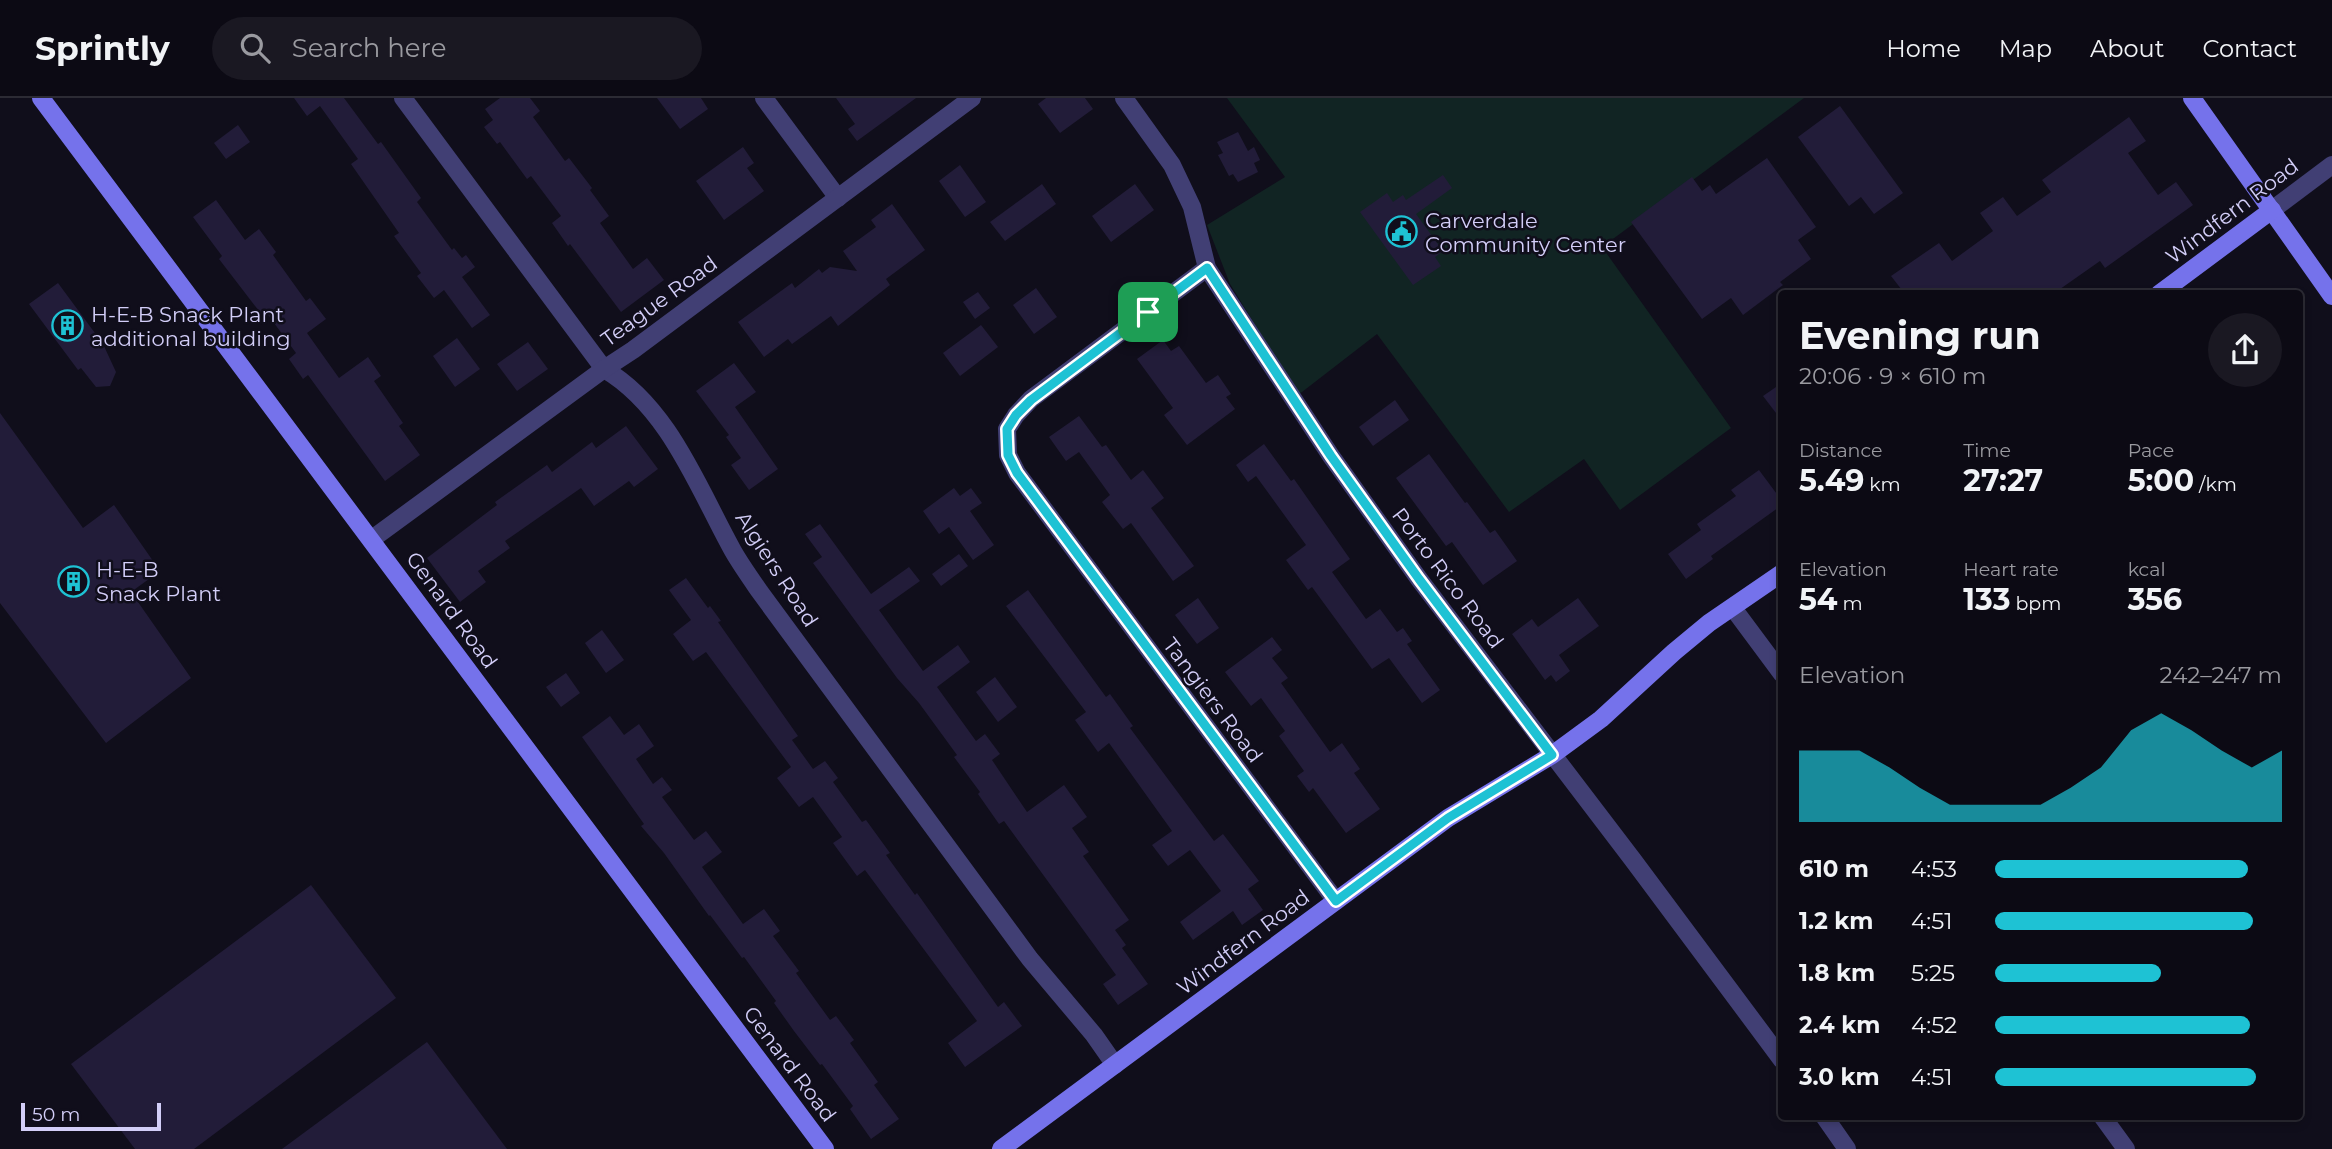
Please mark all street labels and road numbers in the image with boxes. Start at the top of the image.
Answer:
street label: Windfern Road [2161,153,2303,269]
street label: Teague Road [596,251,722,351]
street label: Porto Rico Road [1387,503,1509,653]
street label: Algiers Road [730,507,824,631]
street label: Genard Road [401,547,503,673]
street label: Tangiers Road [1158,633,1268,767]
street label: Windfern Road [1172,884,1314,1000]
street label: Genard Road [738,1001,842,1127]

